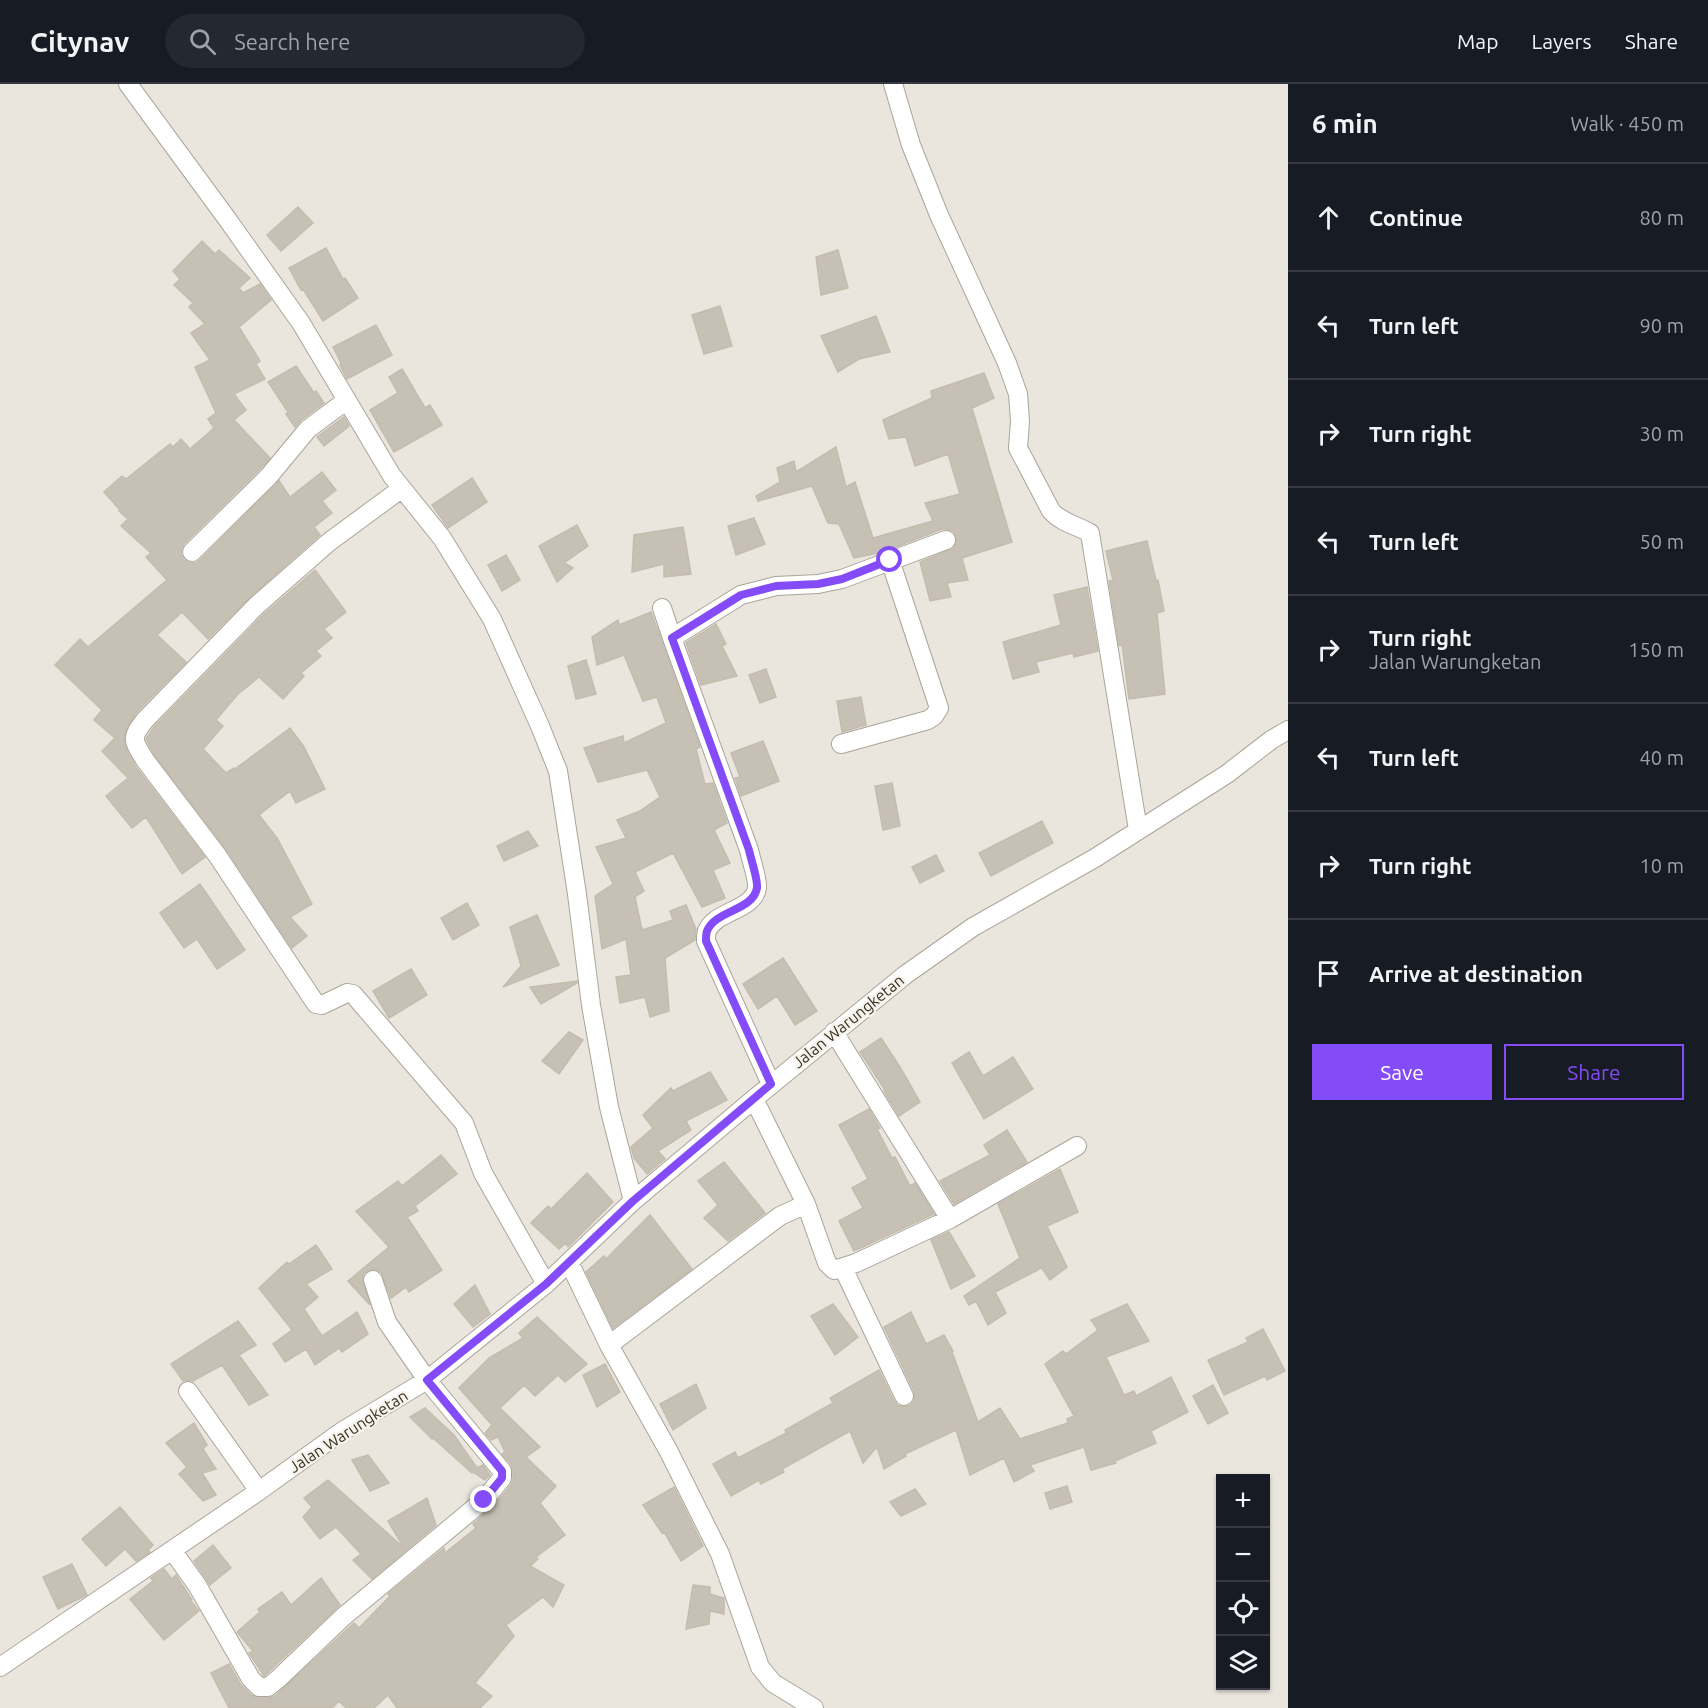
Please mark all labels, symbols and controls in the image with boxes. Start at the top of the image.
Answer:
search box [165,14,585,68]
icon: search [186,25,219,58]
text: Citynav [30,26,129,57]
text: Search here [234,29,350,54]
text: Map [1457,29,1498,53]
text: Layers [1531,29,1592,53]
text: Share [1625,29,1678,53]
text: 6 min [1312,109,1378,138]
text: Walk · 450 m [1571,112,1684,135]
icon: ahead [1312,201,1345,234]
text: Continue [1369,205,1463,230]
text: 80 m [1640,206,1684,229]
icon: left [1312,309,1345,342]
text: Turn left [1369,313,1459,338]
text: 90 m [1640,314,1684,337]
icon: right [1312,417,1345,450]
text: Turn right [1369,421,1471,446]
text: 30 m [1640,422,1684,445]
icon: left [1312,525,1345,558]
text: Turn left [1369,529,1459,554]
text: 50 m [1640,530,1684,553]
route start [876,546,902,572]
text: Turn right [1369,625,1471,650]
icon: right [1312,633,1345,666]
text: 150 m [1628,638,1684,661]
text: Jalan Warungketan [1369,650,1541,673]
icon: left [1312,741,1345,774]
text: Turn left [1369,745,1459,770]
text: 40 m [1640,746,1684,769]
icon: right [1312,849,1345,882]
text: Turn right [1369,853,1471,878]
text: 10 m [1640,854,1684,877]
icon: arrive [1312,957,1345,990]
text: Arrive at destination [1369,961,1583,986]
street label: Jalan Warungketan [789,971,907,1071]
button: Save [1312,1044,1492,1100]
button: Share [1504,1044,1684,1100]
street label: Jalan Warungketan [285,1386,411,1476]
map controls [1216,1474,1270,1690]
button: + [1216,1474,1270,1528]
route end [470,1486,496,1512]
button: − [1216,1528,1270,1582]
button: locate [1216,1582,1270,1636]
button: layers [1216,1636,1270,1690]

